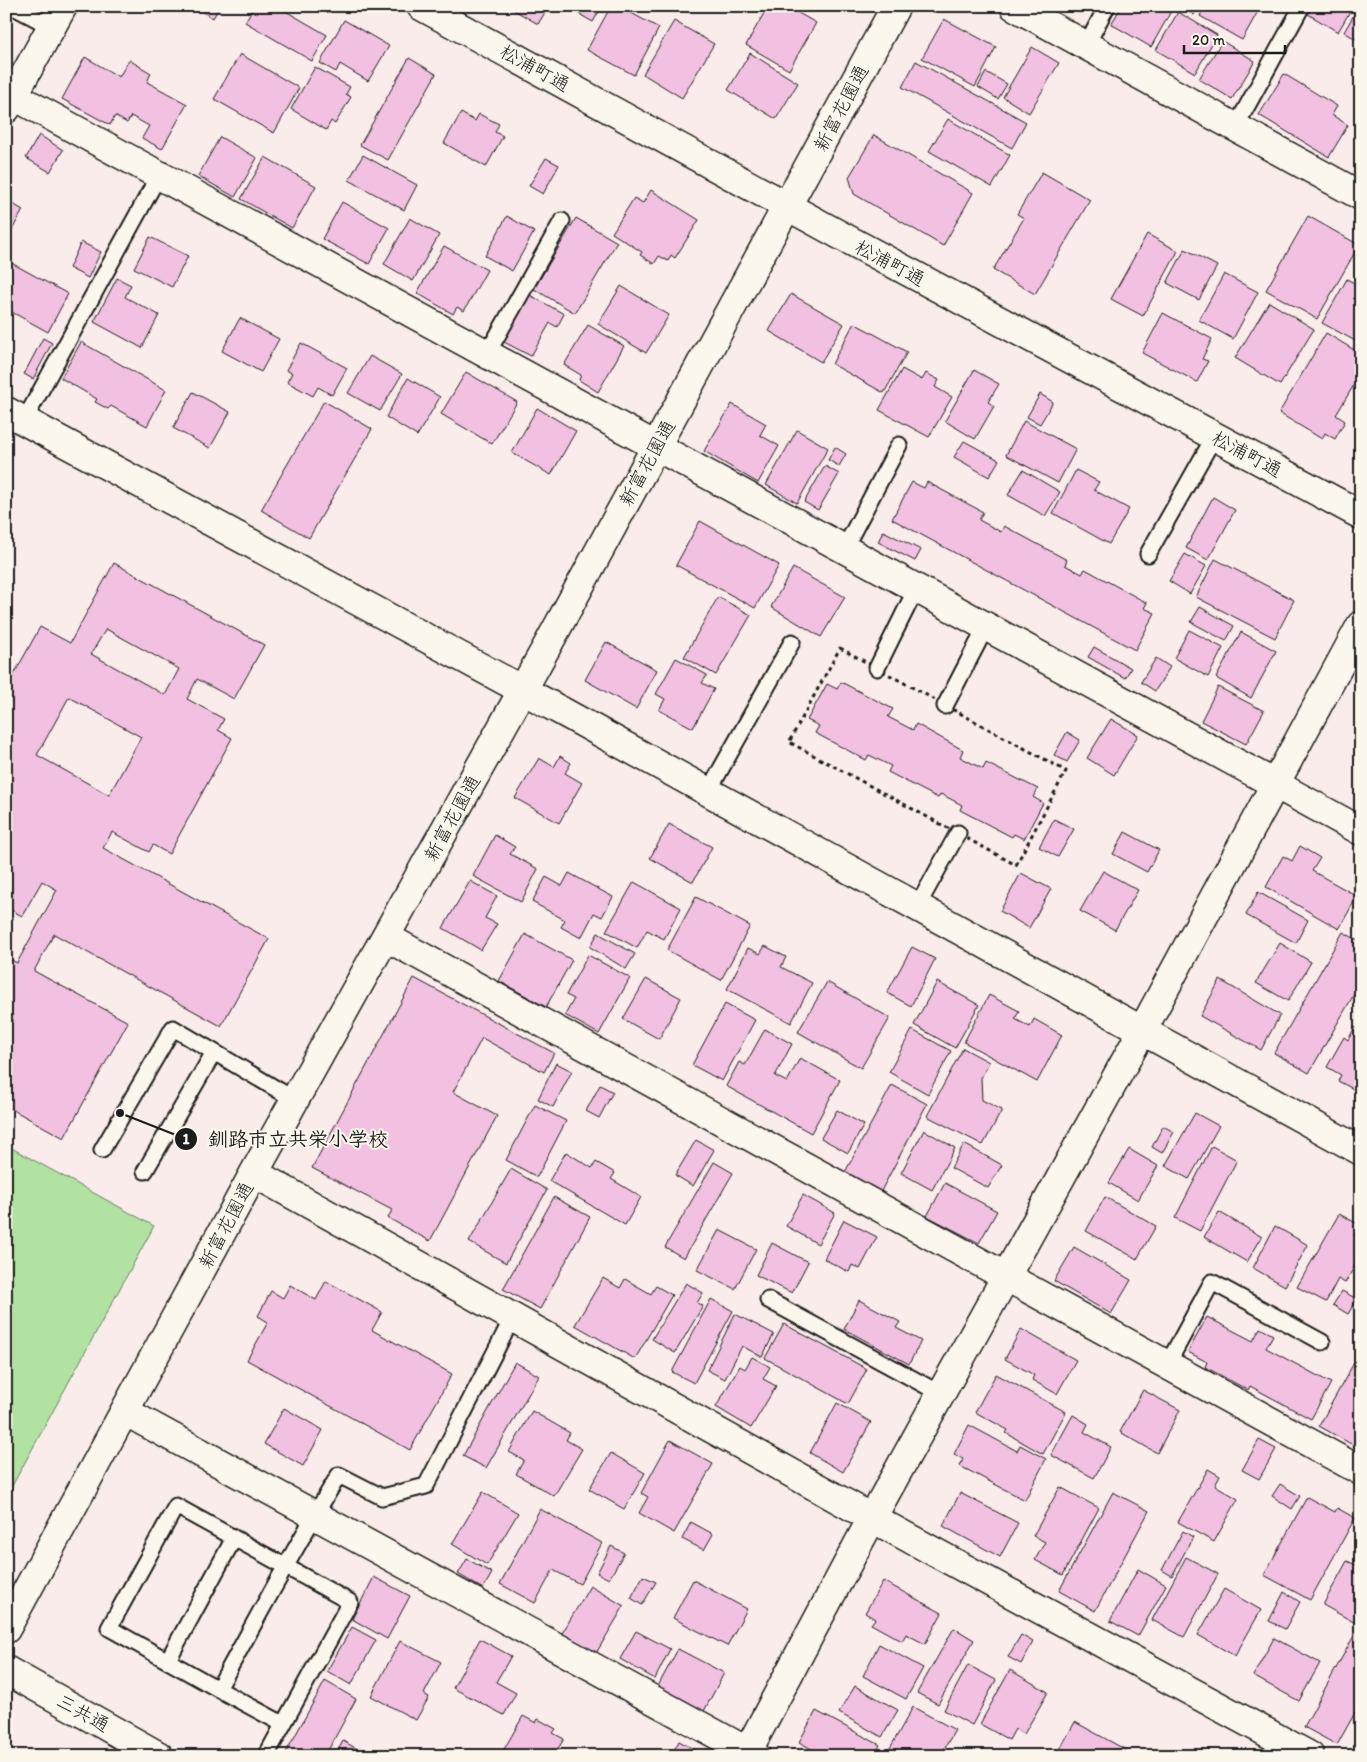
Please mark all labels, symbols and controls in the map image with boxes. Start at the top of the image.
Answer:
scale bar [1184,22,1286,54]
text: 20 m [1192,31,1226,49]
street label: 松浦町通 [496,40,574,96]
street label: 新富花園通 [809,61,873,155]
street label: 松浦町通 [851,235,929,291]
street label: 新富花園通 [614,416,680,510]
street label: 松浦町通 [1208,426,1286,482]
street label: 新富花園通 [419,771,485,865]
callout: 釧路市立共栄小学校 [173,1121,398,1156]
text: 釧路市立共栄小学校 [208,1127,388,1151]
text: 1 [183,1130,190,1148]
street label: 新富花園通 [194,1178,258,1272]
street label: 三共通 [52,1689,114,1737]

